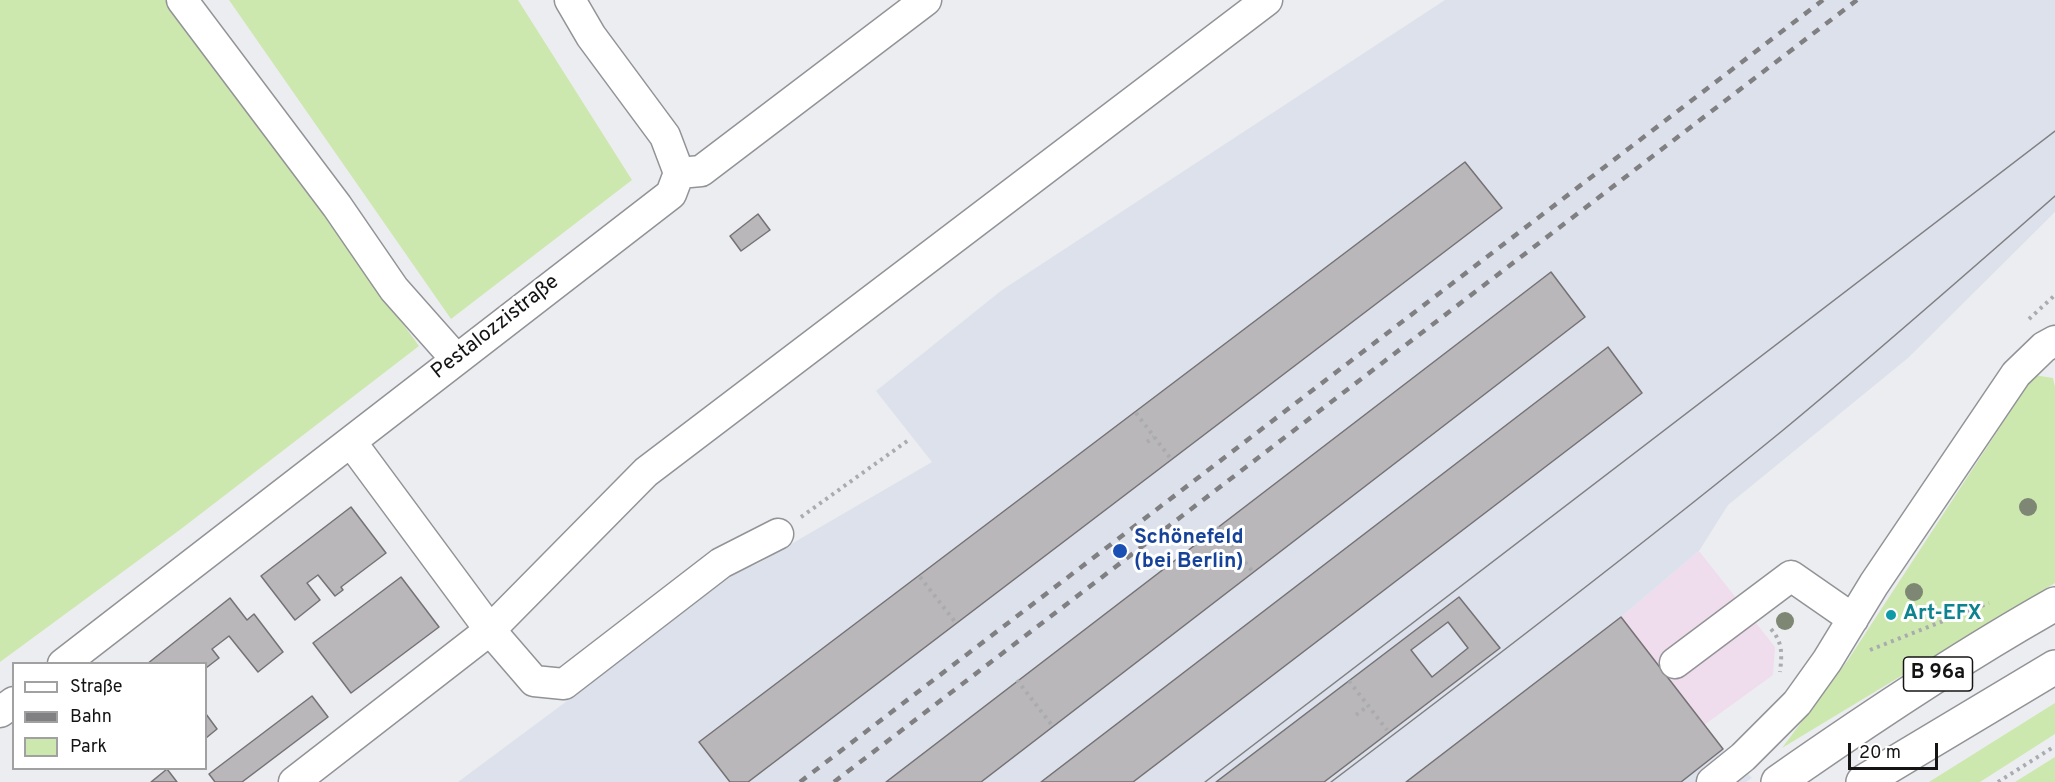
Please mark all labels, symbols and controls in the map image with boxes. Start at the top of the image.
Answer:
street label: Pestalozzistraße [427,270,565,386]
place label: Schönefeld (bei Berlin) [1134,526,1244,576]
marker: Schönefeld (bei Berlin) [1111,542,1129,560]
place label: Art-EFX [1903,602,1982,628]
marker: Art-EFX [1884,608,1898,622]
road number: B 96a [1904,657,1972,691]
legend [12,662,207,770]
text: Straße [70,676,122,699]
text: Bahn [70,706,112,729]
scale bar [1851,731,1941,769]
text: Park [70,736,107,759]
text: 20 m [1859,742,1901,765]

